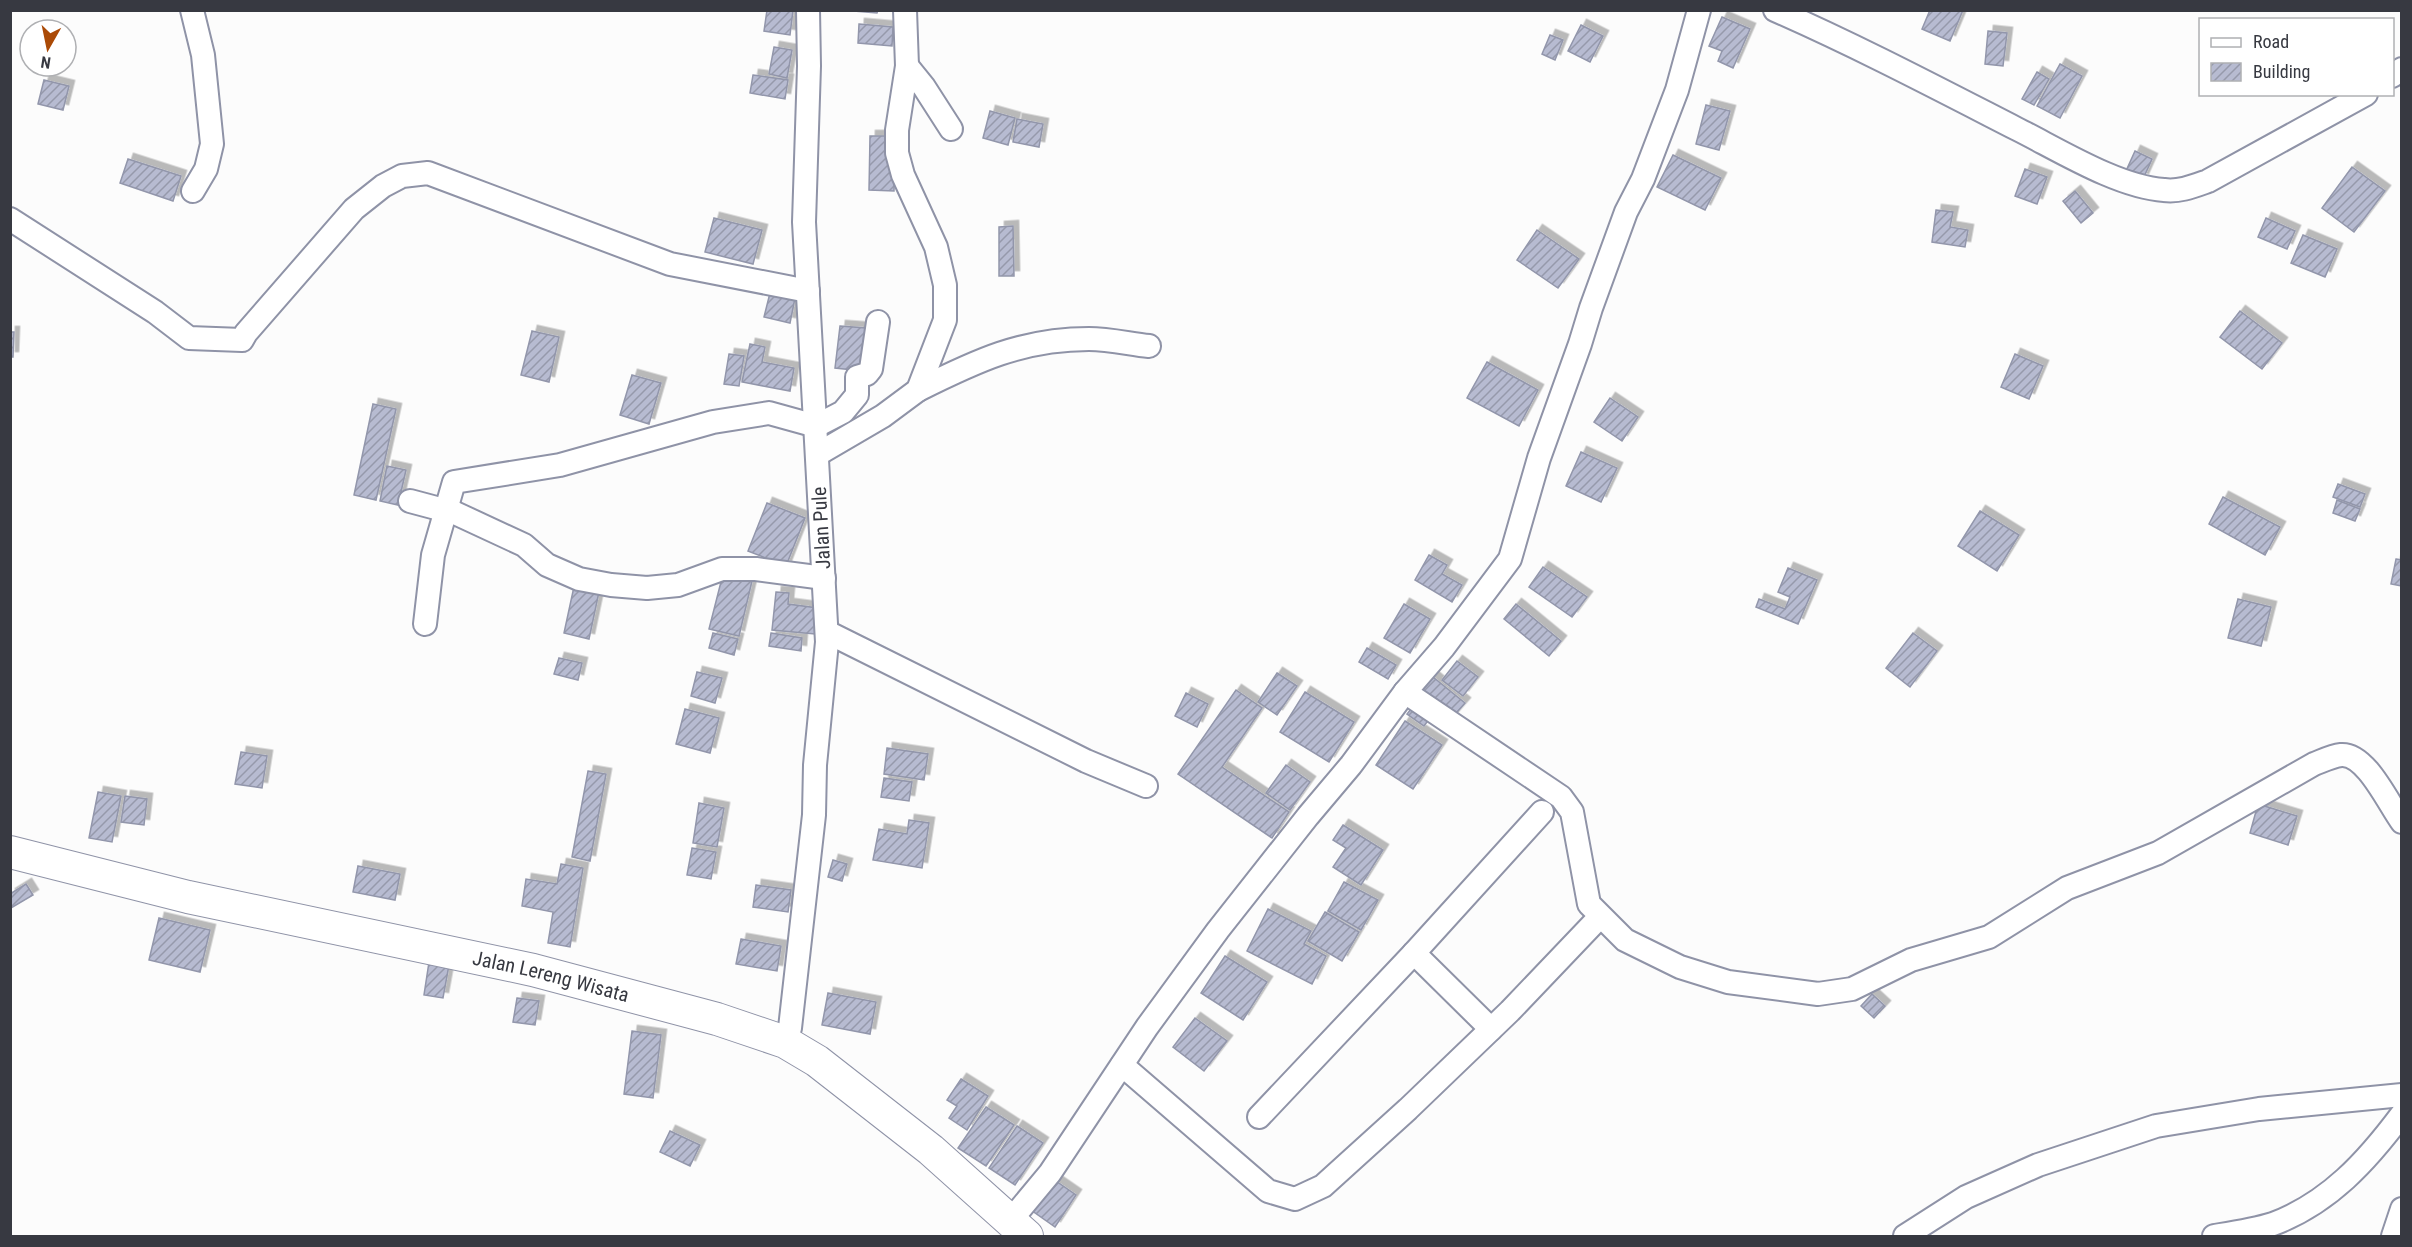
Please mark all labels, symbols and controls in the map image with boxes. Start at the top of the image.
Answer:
north arrow [18,18,78,78]
legend [2199,18,2394,96]
text: Road [2253,31,2289,52]
text: N [39,52,52,72]
text: Building [2253,61,2310,82]
street label: Jalan Pule [807,486,835,570]
street label: Jalan Lereng Wisata [471,946,632,1007]

